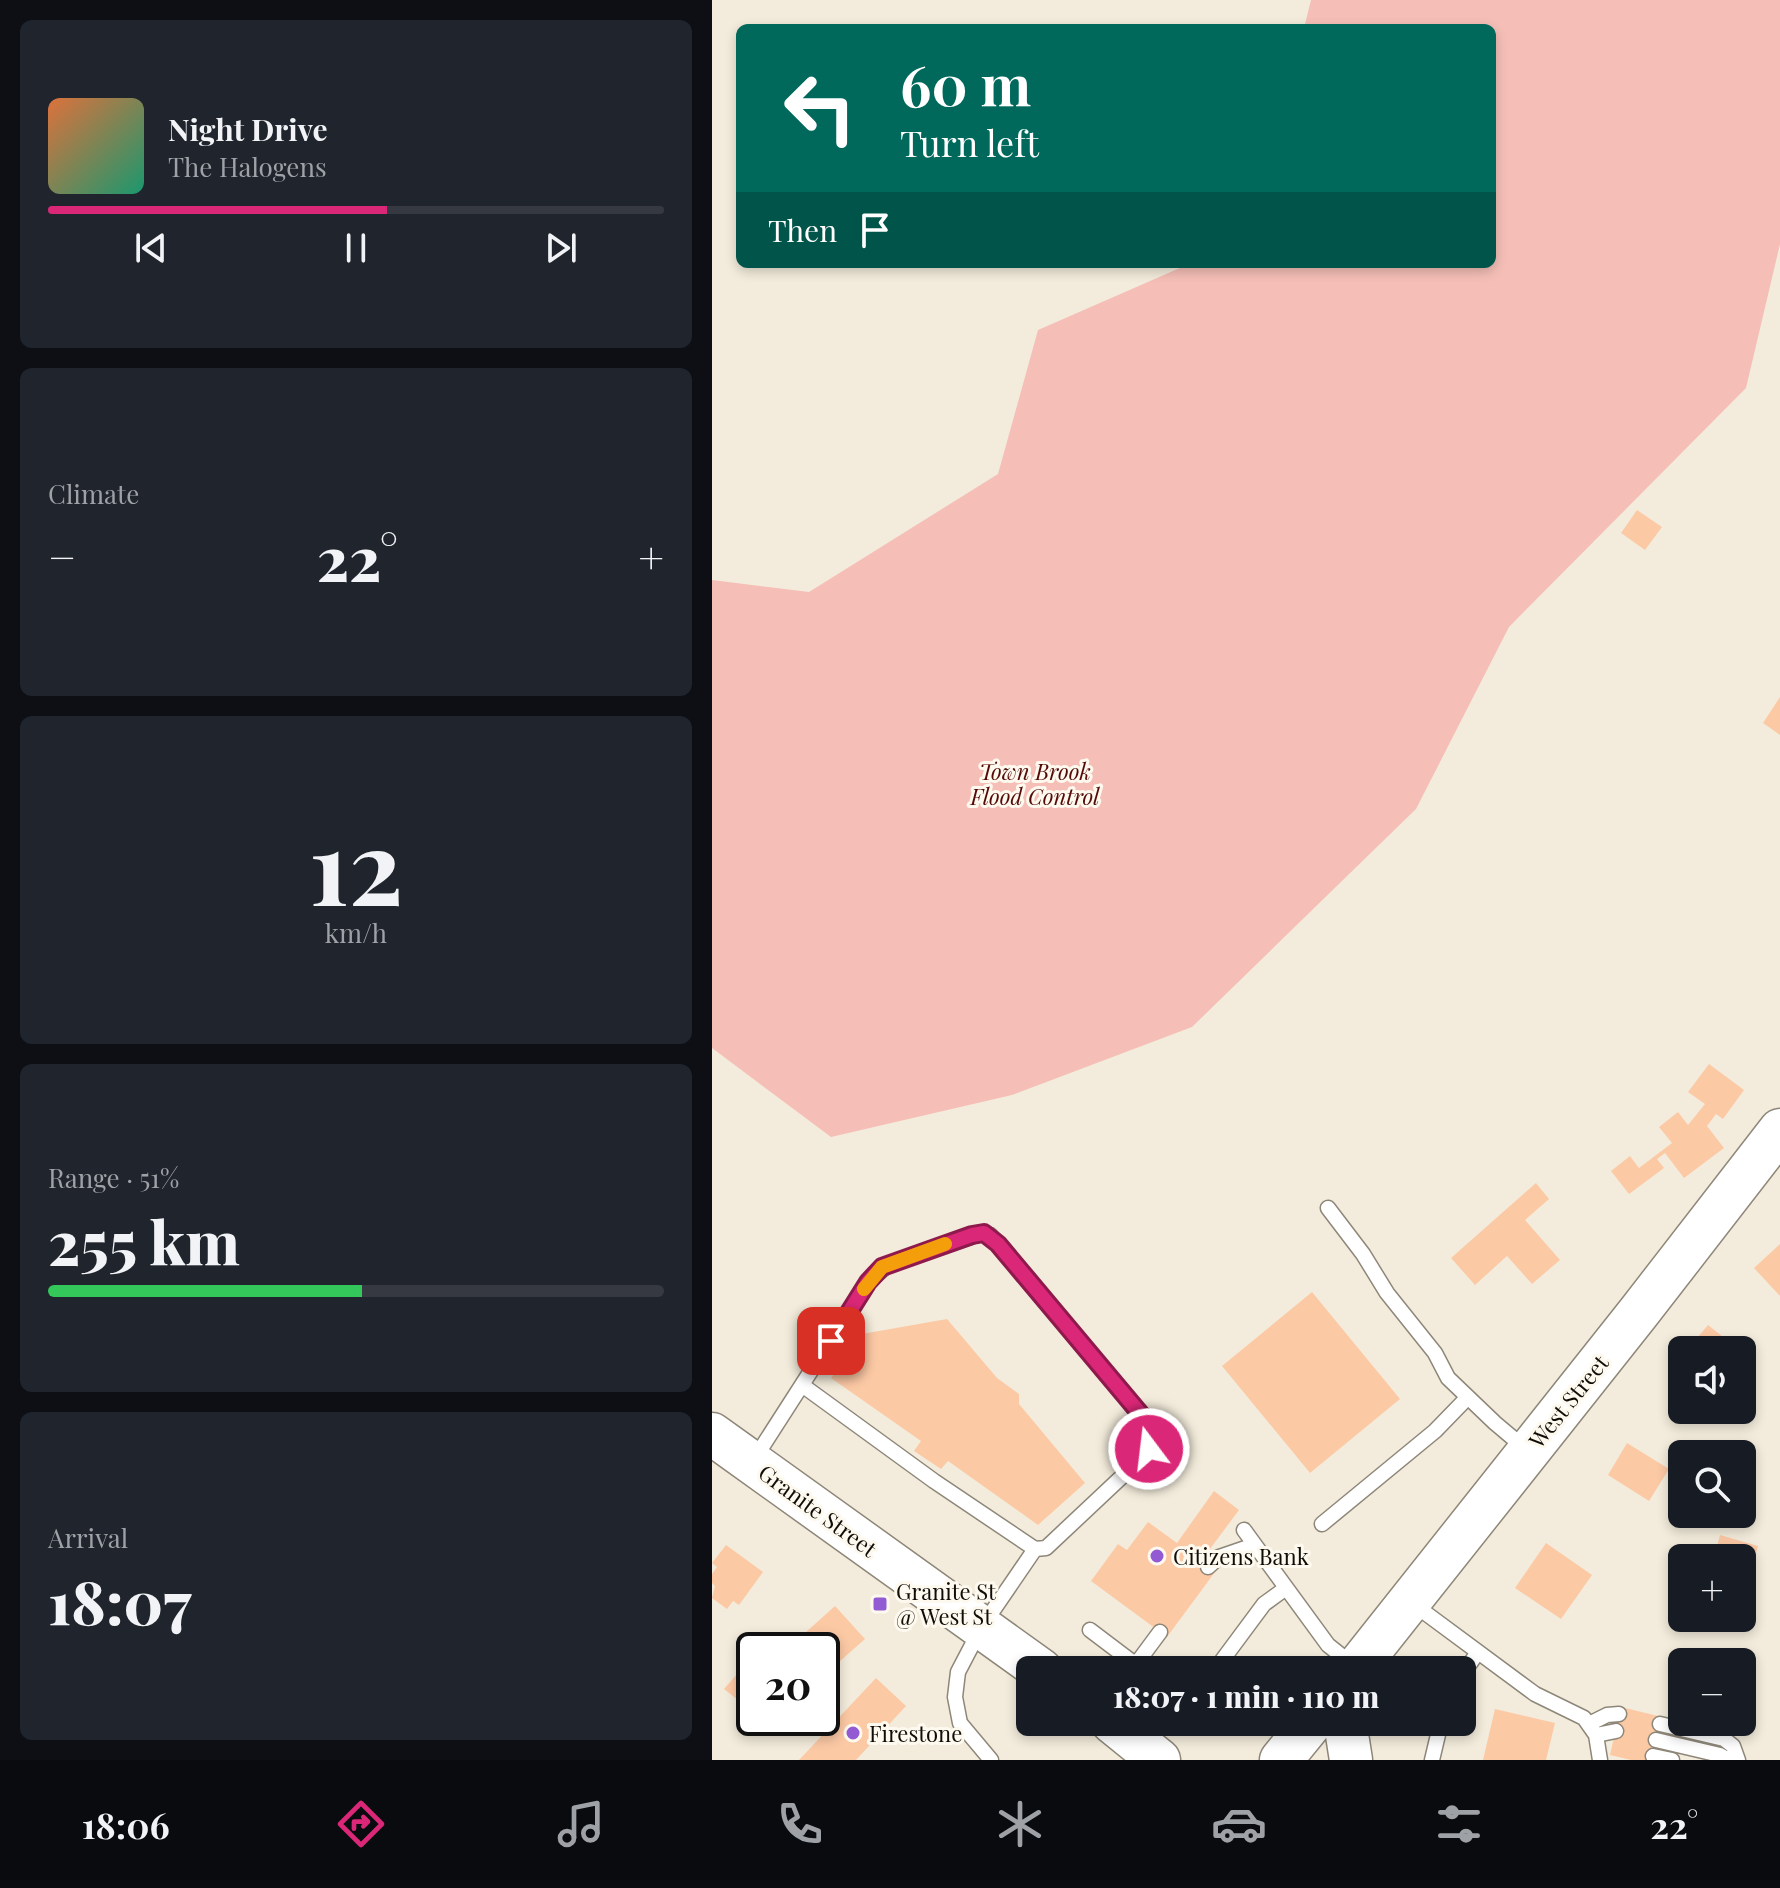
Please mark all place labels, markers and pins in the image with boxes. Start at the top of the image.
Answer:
pin [797,1307,865,1375]
place label: Citizens Bank [1173,1541,1309,1571]
marker: Citizens Bank [1148,1547,1166,1565]
place label: Granite St @ West St [896,1576,997,1631]
marker: Granite St @ West St [871,1595,889,1613]
place label: Firestone [869,1718,962,1748]
marker: Firestone [844,1724,862,1742]

